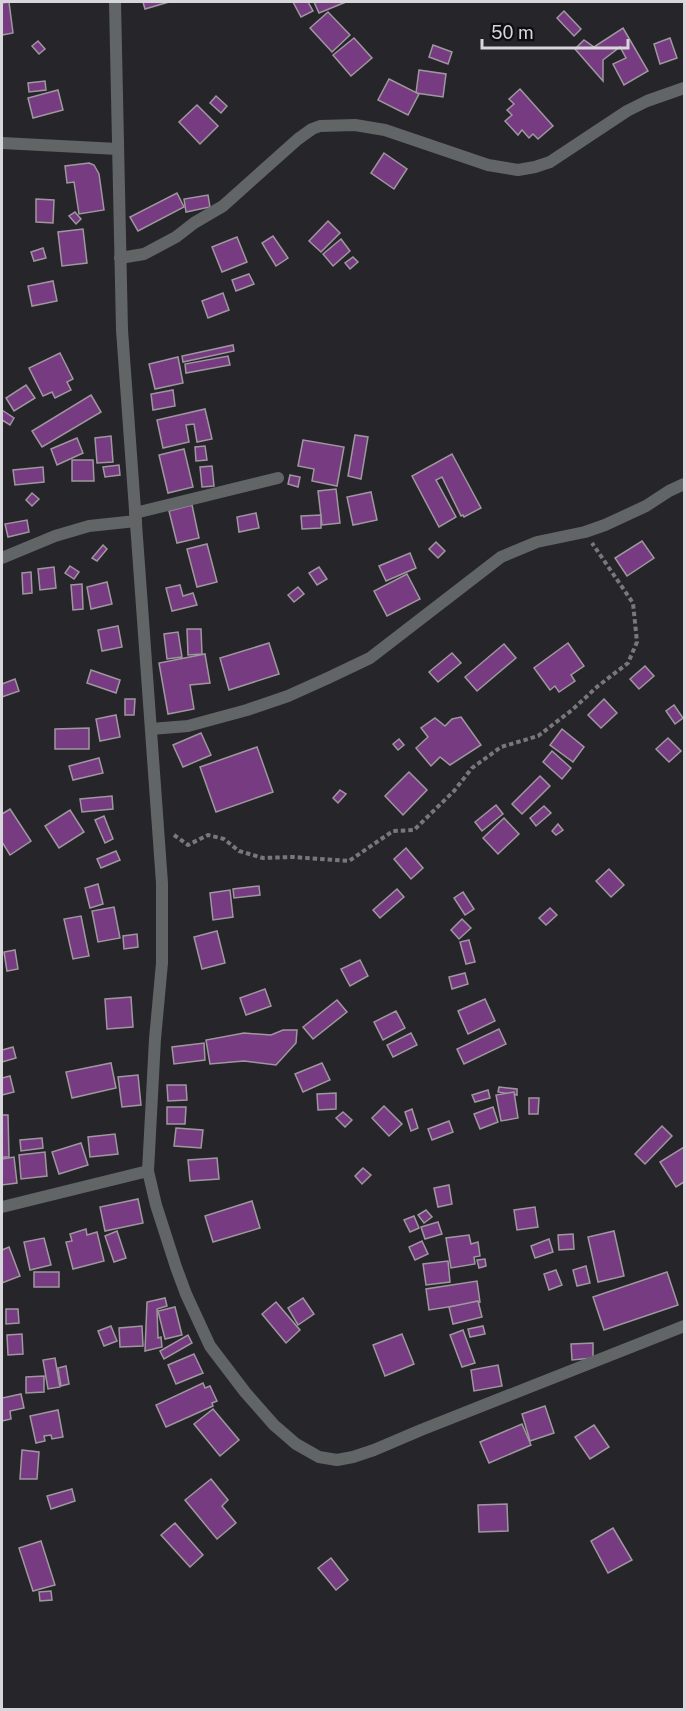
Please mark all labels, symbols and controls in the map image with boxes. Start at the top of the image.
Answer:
scale bar [482,12,628,50]
text: 50 m [491,22,534,43]

